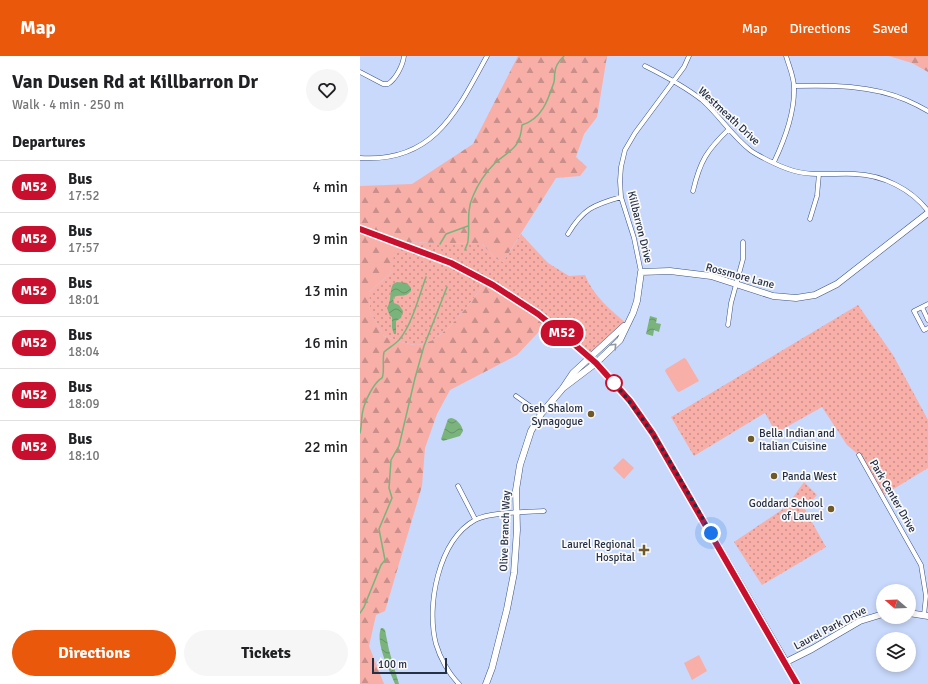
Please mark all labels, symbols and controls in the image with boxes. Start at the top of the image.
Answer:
text: Map [20,16,56,40]
text: Map [742,20,768,37]
text: Directions [790,20,851,37]
text: Saved [873,20,908,37]
button: heart [306,69,348,111]
text: Van Dusen Rd at Killbarron Dr [12,70,258,94]
street label: Westmeath Drive [695,84,763,148]
text: Walk · 4 min · 250 m [12,97,124,113]
text: Departures [12,133,85,151]
text: Bus [68,170,92,188]
text: M52 [21,178,47,195]
text: 4 min [312,178,348,196]
text: 17:52 [68,188,100,204]
street label: Killbarron Drive [625,190,655,264]
text: Bus [68,222,92,240]
text: M52 [21,230,47,247]
text: 9 min [312,230,348,248]
text: 17:57 [68,240,100,256]
street label: Rossmore Lane [704,261,776,291]
text: Bus [68,274,92,292]
text: M52 [21,282,47,299]
text: 13 min [304,282,348,300]
text: 18:01 [68,292,100,308]
line badge: M52 [539,320,585,346]
text: M52 [549,324,575,341]
text: Bus [68,326,92,344]
text: M52 [21,334,47,351]
text: 16 min [304,334,348,352]
one-way arrow [609,343,617,351]
text: 18:04 [68,344,100,360]
unlabelled marker [605,374,623,392]
text: Bus [68,378,92,396]
text: M52 [21,386,47,403]
text: 21 min [304,386,348,404]
text: 18:09 [68,396,100,412]
place label: Oseh Shalom Synagogue [522,402,583,428]
marker: Oseh Shalom Synagogue [586,409,596,419]
place label: Bella Indian and Italian Cuisine [759,427,835,453]
text: Bus [68,430,92,448]
marker: Bella Indian and Italian Cuisine [746,434,756,444]
text: M52 [21,438,47,455]
text: 22 min [304,438,348,456]
text: 18:10 [68,448,100,464]
street label: Park Center Drive [867,457,919,535]
place label: Panda West [782,470,837,483]
marker: Panda West [769,471,779,481]
street label: Olive Branch Way [497,489,513,572]
place label: Goddard School of Laurel [749,497,823,523]
marker: Goddard School of Laurel [826,504,836,514]
your location [701,523,721,543]
place label: Laurel Regional Hospital [562,538,635,564]
marker: Laurel Regional Hospital [638,544,650,556]
north arrow [876,584,916,624]
map controls [876,584,916,672]
street label: Laurel Park Drive [791,603,869,653]
button: Directions [12,630,176,676]
button: Tickets [184,630,348,676]
button: layers [876,632,916,672]
scale bar [372,656,447,675]
text: 100 m [378,658,407,671]

